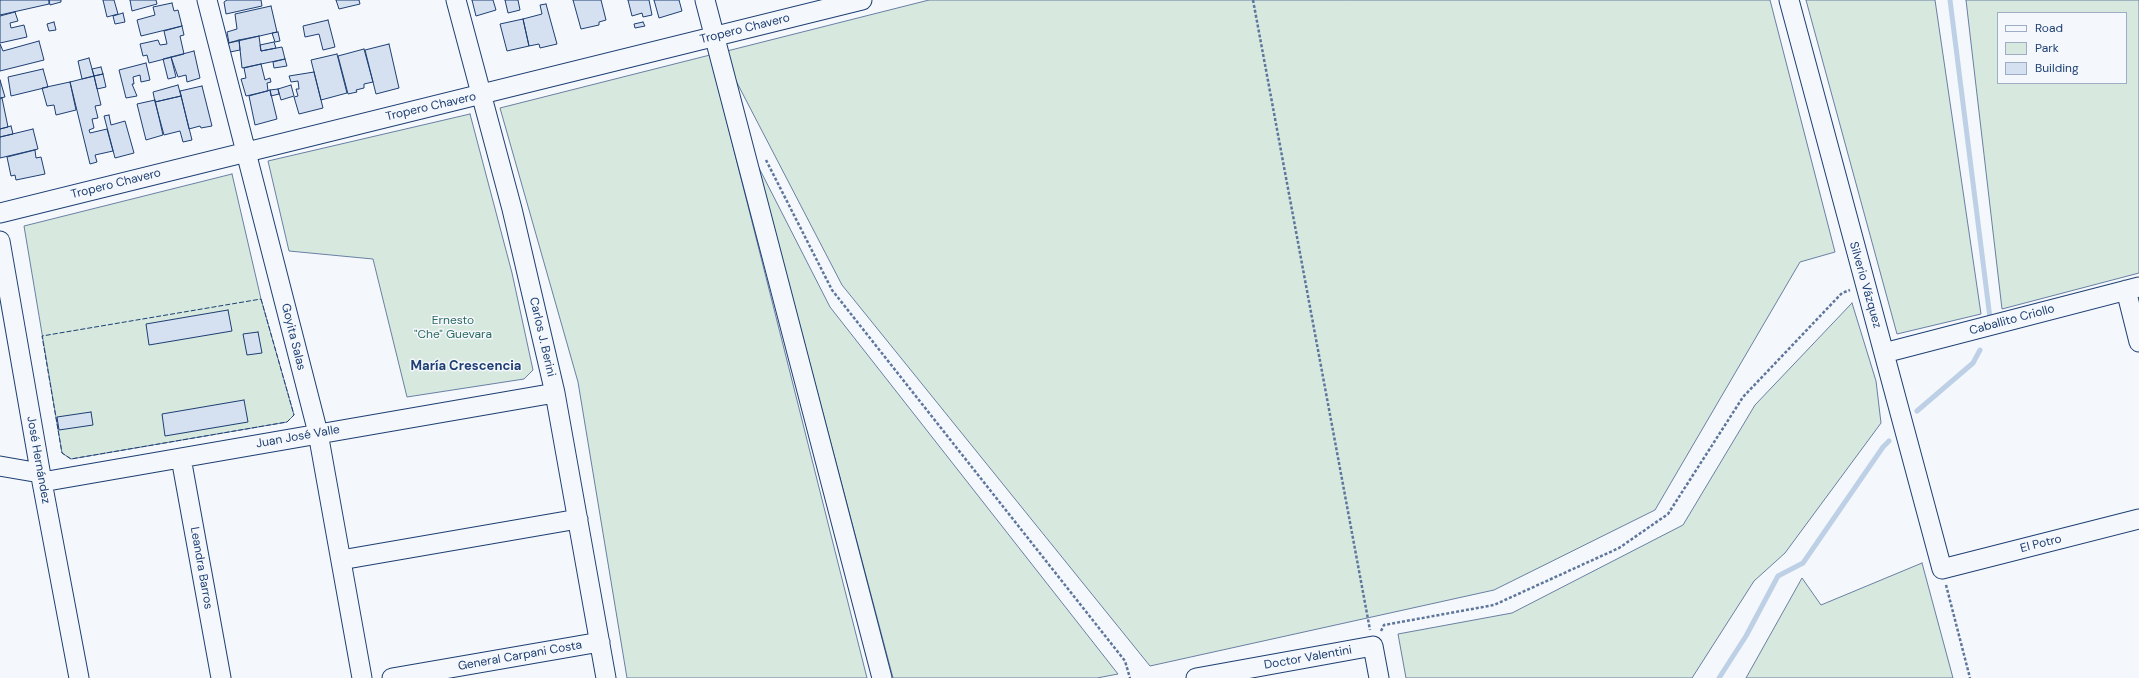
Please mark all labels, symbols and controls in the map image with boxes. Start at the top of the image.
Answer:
street label: Tropero Chavero [699,11,791,47]
legend [1997,12,2127,84]
text: Road [2035,20,2063,36]
text: Park [2035,40,2059,56]
text: Building [2035,60,2079,76]
street label: Tropero Chavero [384,90,478,124]
street label: Tropero Chavero [70,166,162,202]
street label: Silverio Vázquez [1846,240,1884,330]
street label: Carlos J. Berini [526,296,558,378]
street label: Goyita Salas [278,302,308,372]
street label: Caballito Criollo [1968,302,2056,338]
park label: Ernesto "Che" Guevara [414,314,492,342]
district label: María Crescencia [411,359,521,375]
street label: José Hernández [23,415,53,505]
street label: Juan José Valle [255,423,341,451]
street label: Leandra Barros [187,526,215,610]
street label: El Potro [2019,532,2063,556]
street label: General Carpani Costa [457,638,583,674]
street label: Doctor Valentini [1263,643,1353,673]

